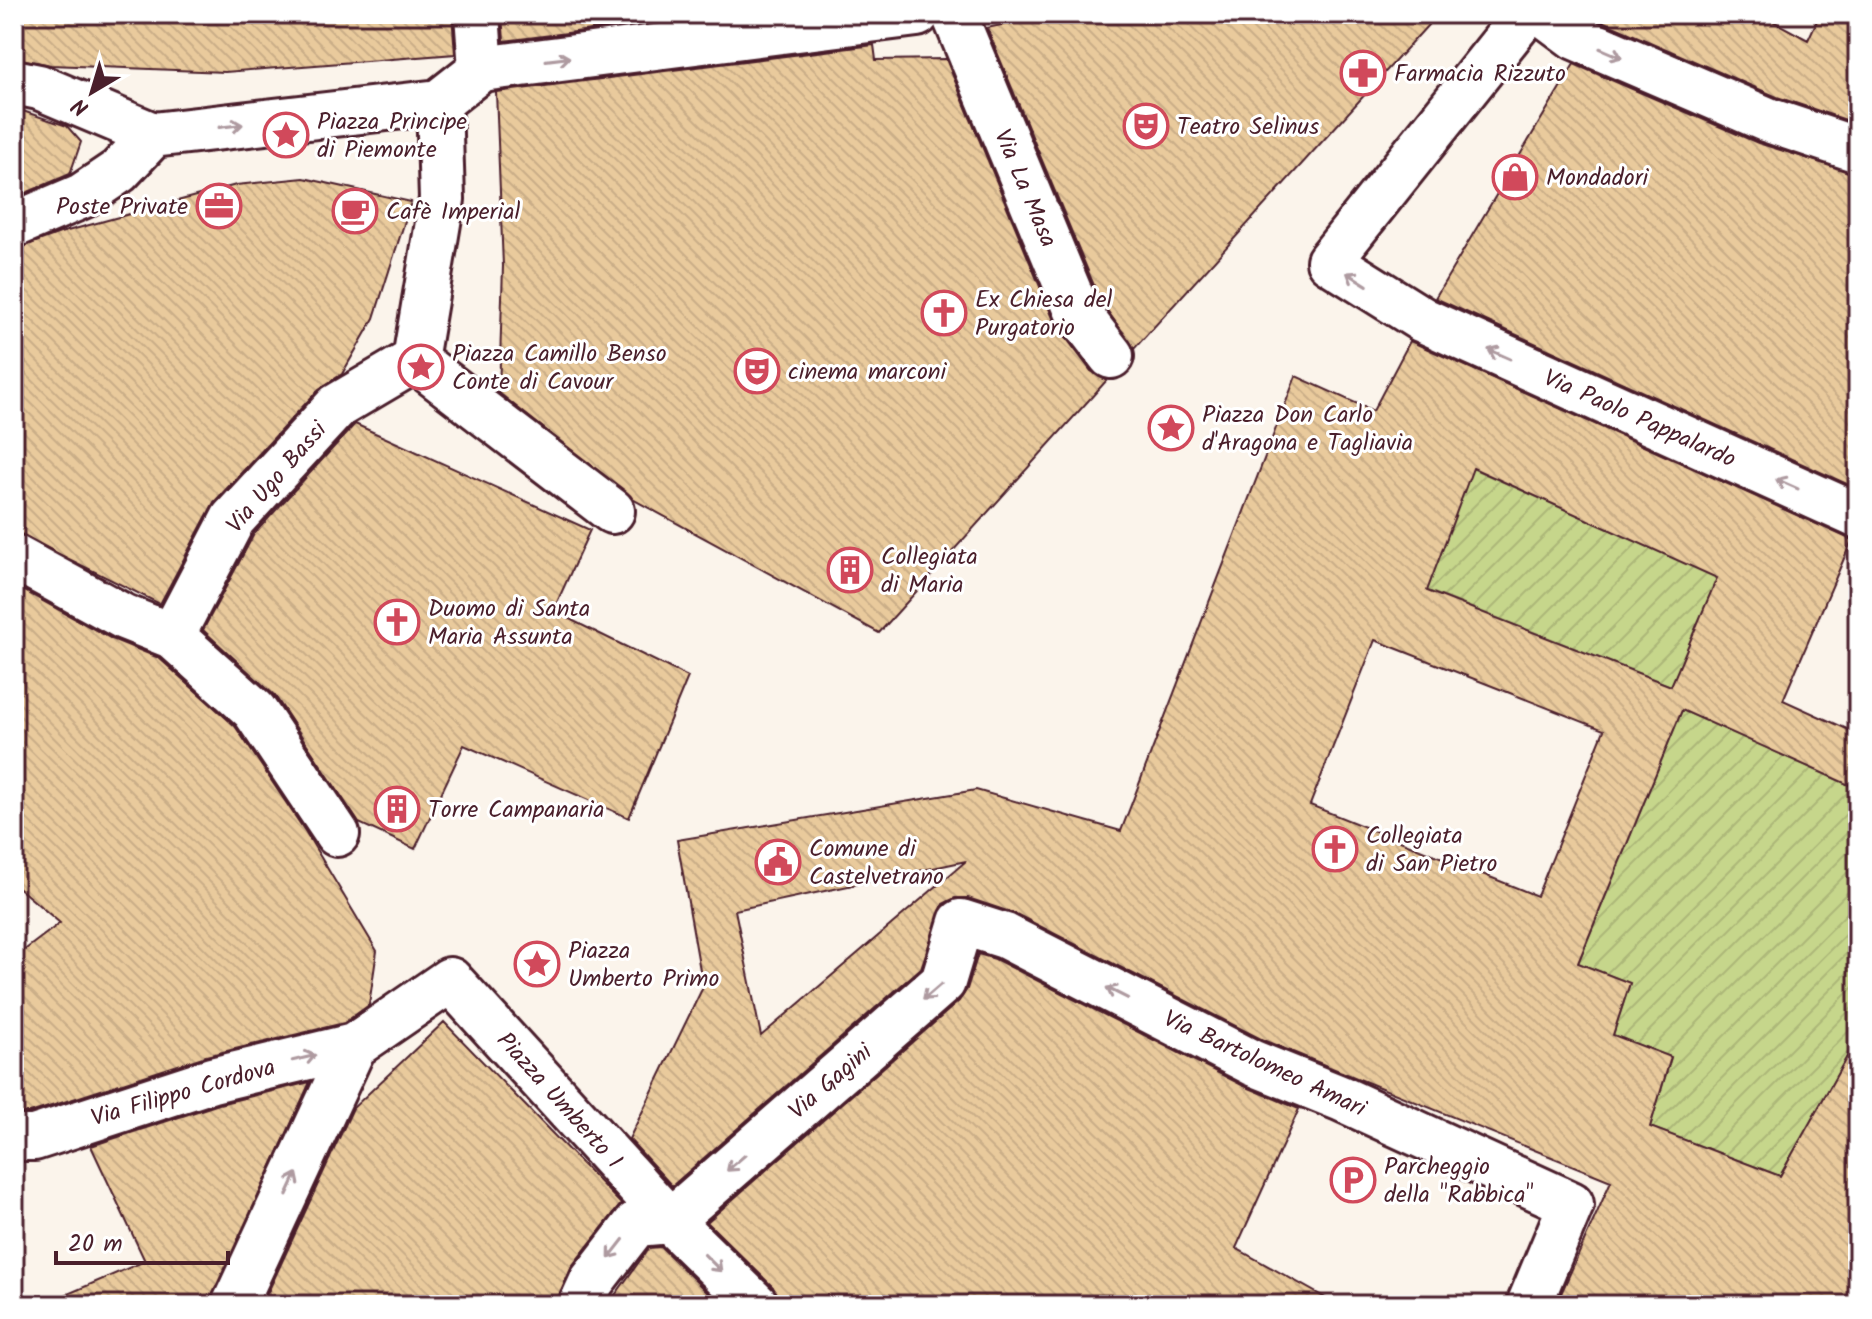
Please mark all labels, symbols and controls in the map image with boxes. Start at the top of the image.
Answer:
one-way arrow [1598,46,1623,61]
pharmacy icon: Farmacia Rizzuto [1339,49,1387,97]
one-way arrow [545,51,570,66]
north arrow [52,52,132,132]
place label: Farmacia Rizzuto [1394,55,1566,94]
text: N [65,88,97,124]
theatre icon: Teatro Selinus [1122,102,1170,150]
place label: Piazza Principe di Piemonte [317,103,467,170]
place label: Teatro Selinus [1177,108,1319,147]
place icon: Piazza Principe di Piemonte [262,111,310,159]
one-way arrow [217,118,244,133]
street label: Via La Masa [982,123,1067,254]
shop icon: Mondadori [1491,153,1539,201]
place label: Mondadori [1546,159,1650,198]
office icon: Poste Private [195,182,243,230]
cafe icon: Cafè Imperial [331,187,379,235]
place label: Poste Private [56,188,188,227]
place label: Cafè Imperial [386,193,521,232]
one-way arrow [1346,270,1369,286]
place label: Ex Chiesa del Purgatorio [975,281,1113,348]
church icon: Ex Chiesa del Purgatorio [920,289,968,337]
place label: Piazza Camillo Benso Conte di Cavour [452,335,667,402]
place icon: Piazza Camillo Benso Conte di Cavour [397,343,445,391]
one-way arrow [1487,346,1511,361]
theatre icon: cinema marconi [733,347,781,395]
place label: cinema marconi [788,353,948,392]
street label: Via Paolo Pappalardo [1537,359,1742,479]
place label: Piazza Don Carlo d'Aragona e Tagliavia [1202,396,1413,463]
place icon: Piazza Don Carlo d'Aragona e Tagliavia [1147,404,1195,452]
street label: Via Ugo Bassi [217,412,338,543]
one-way arrow [1775,476,1799,491]
place label: Collegiata di Maria [881,538,978,605]
building icon: Collegiata di Maria [826,546,874,594]
place label: Duomo di Santa Maria Assunta [428,590,590,657]
church icon: Duomo di Santa Maria Assunta [373,598,421,646]
building icon: Torre Campanaria [373,785,421,833]
place label: Torre Campanaria [428,791,604,830]
place label: Collegiata di San Pietro [1366,817,1498,884]
church icon: Collegiata di San Pietro [1311,825,1359,873]
place label: Comune di Castelvetrano [809,830,944,897]
public building icon: Comune di Castelvetrano [754,838,802,886]
place label: Piazza Umberto Primo [568,932,719,999]
place icon: Piazza Umberto Primo [513,940,561,988]
one-way arrow [922,983,943,1001]
one-way arrow [1106,985,1130,1001]
street label: Via Bartolomeo Amari [1157,1000,1373,1129]
street label: Piazza Umberto I [486,1023,632,1179]
street label: Via Gagini [780,1033,883,1130]
street label: Via Filippo Cordova [87,1048,280,1138]
one-way arrow [291,1050,317,1065]
place label: Parcheggio della "Rabbica" [1384,1148,1533,1215]
one-way arrow [727,1154,747,1172]
parking icon: Parcheggio della "Rabbica" [1329,1156,1377,1204]
one-way arrow [285,1172,300,1196]
scale bar [56,1215,228,1265]
text: 20 m [68,1225,123,1264]
one-way arrow [608,1238,625,1259]
one-way arrow [703,1253,722,1272]

